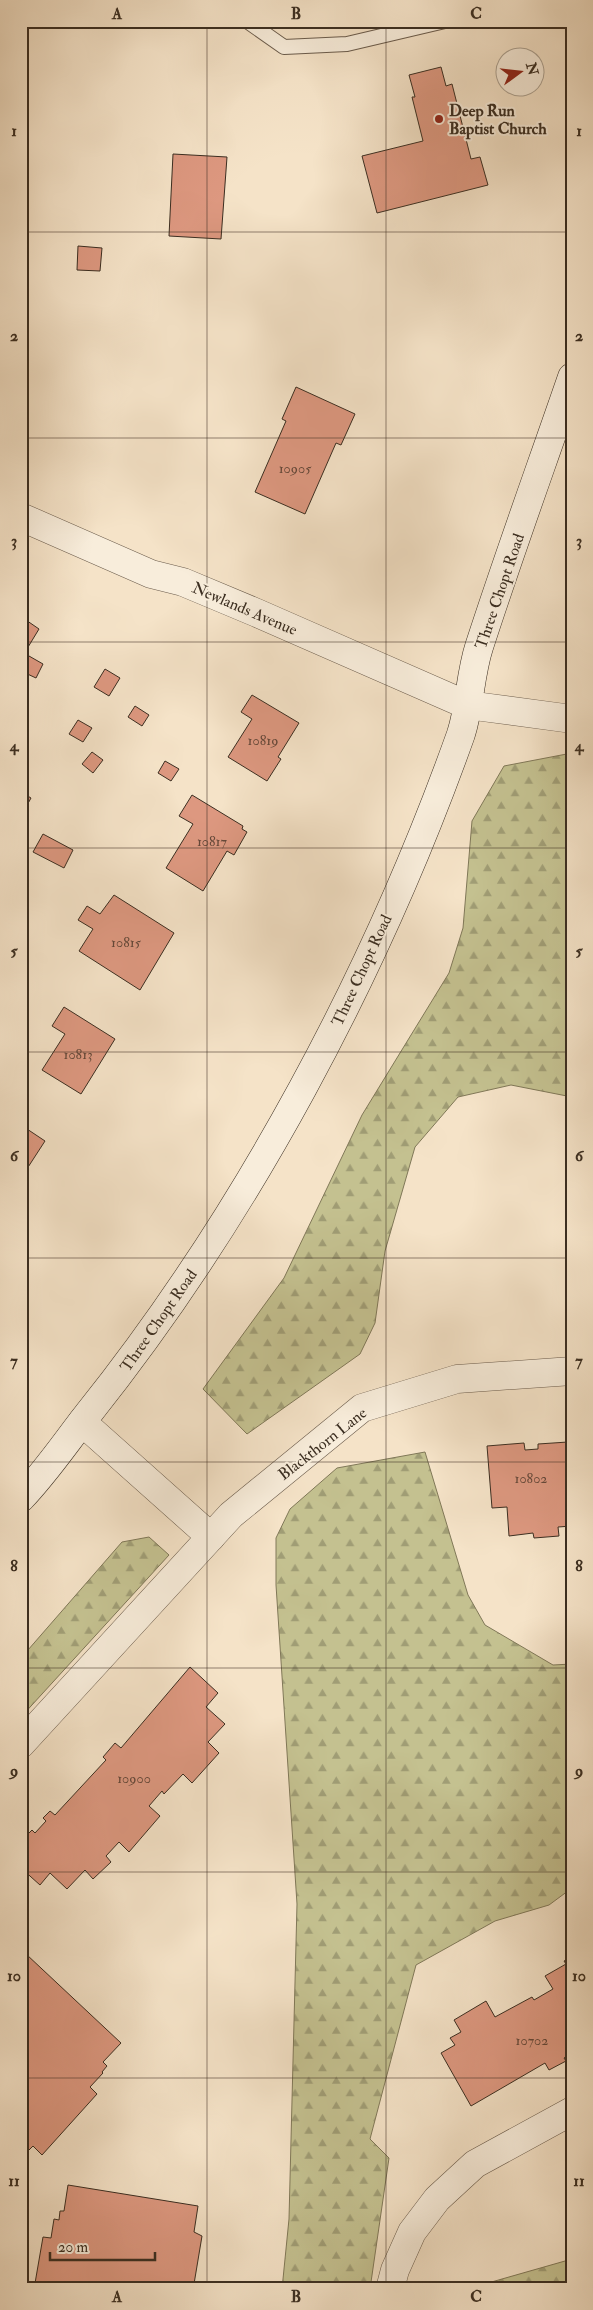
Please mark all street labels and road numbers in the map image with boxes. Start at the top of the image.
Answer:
street label: Three Chopt Road [471,531,530,652]
street label: Newlands Avenue [189,578,301,640]
street label: Three Chopt Road [327,911,397,1030]
street label: Three Chopt Road [116,1265,203,1376]
street label: Blackthorn Lane [274,1403,371,1485]

